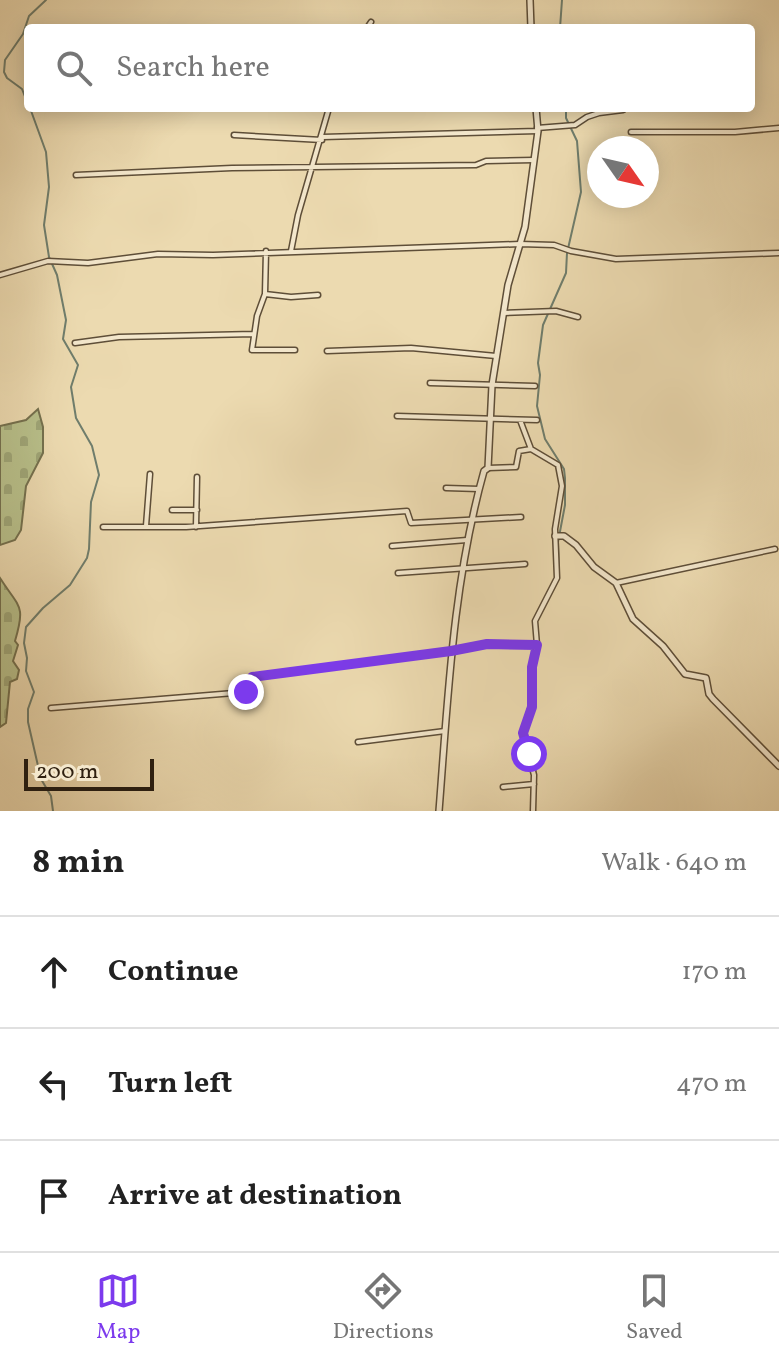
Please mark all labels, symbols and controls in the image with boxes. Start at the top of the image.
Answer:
search box [24,24,755,112]
icon: search [52,46,96,90]
text: Search here [116,47,270,89]
north arrow [587,136,659,208]
route end [228,674,264,710]
route start [511,736,547,772]
scale bar [24,755,154,791]
text: 200 m [36,757,98,788]
text: 8 min [32,840,125,887]
text: Walk · 640 m [601,845,747,881]
icon: ahead [32,950,76,994]
text: Continue [108,951,239,993]
text: 170 m [682,954,747,990]
icon: left [32,1062,76,1106]
text: Turn left [108,1063,232,1105]
text: 470 m [676,1066,747,1102]
icon: arrive [32,1174,76,1218]
text: Arrive at destination [108,1175,402,1217]
tab: Map [96,1269,140,1348]
tab: Directions [333,1269,434,1348]
tab: Saved [626,1269,683,1348]

